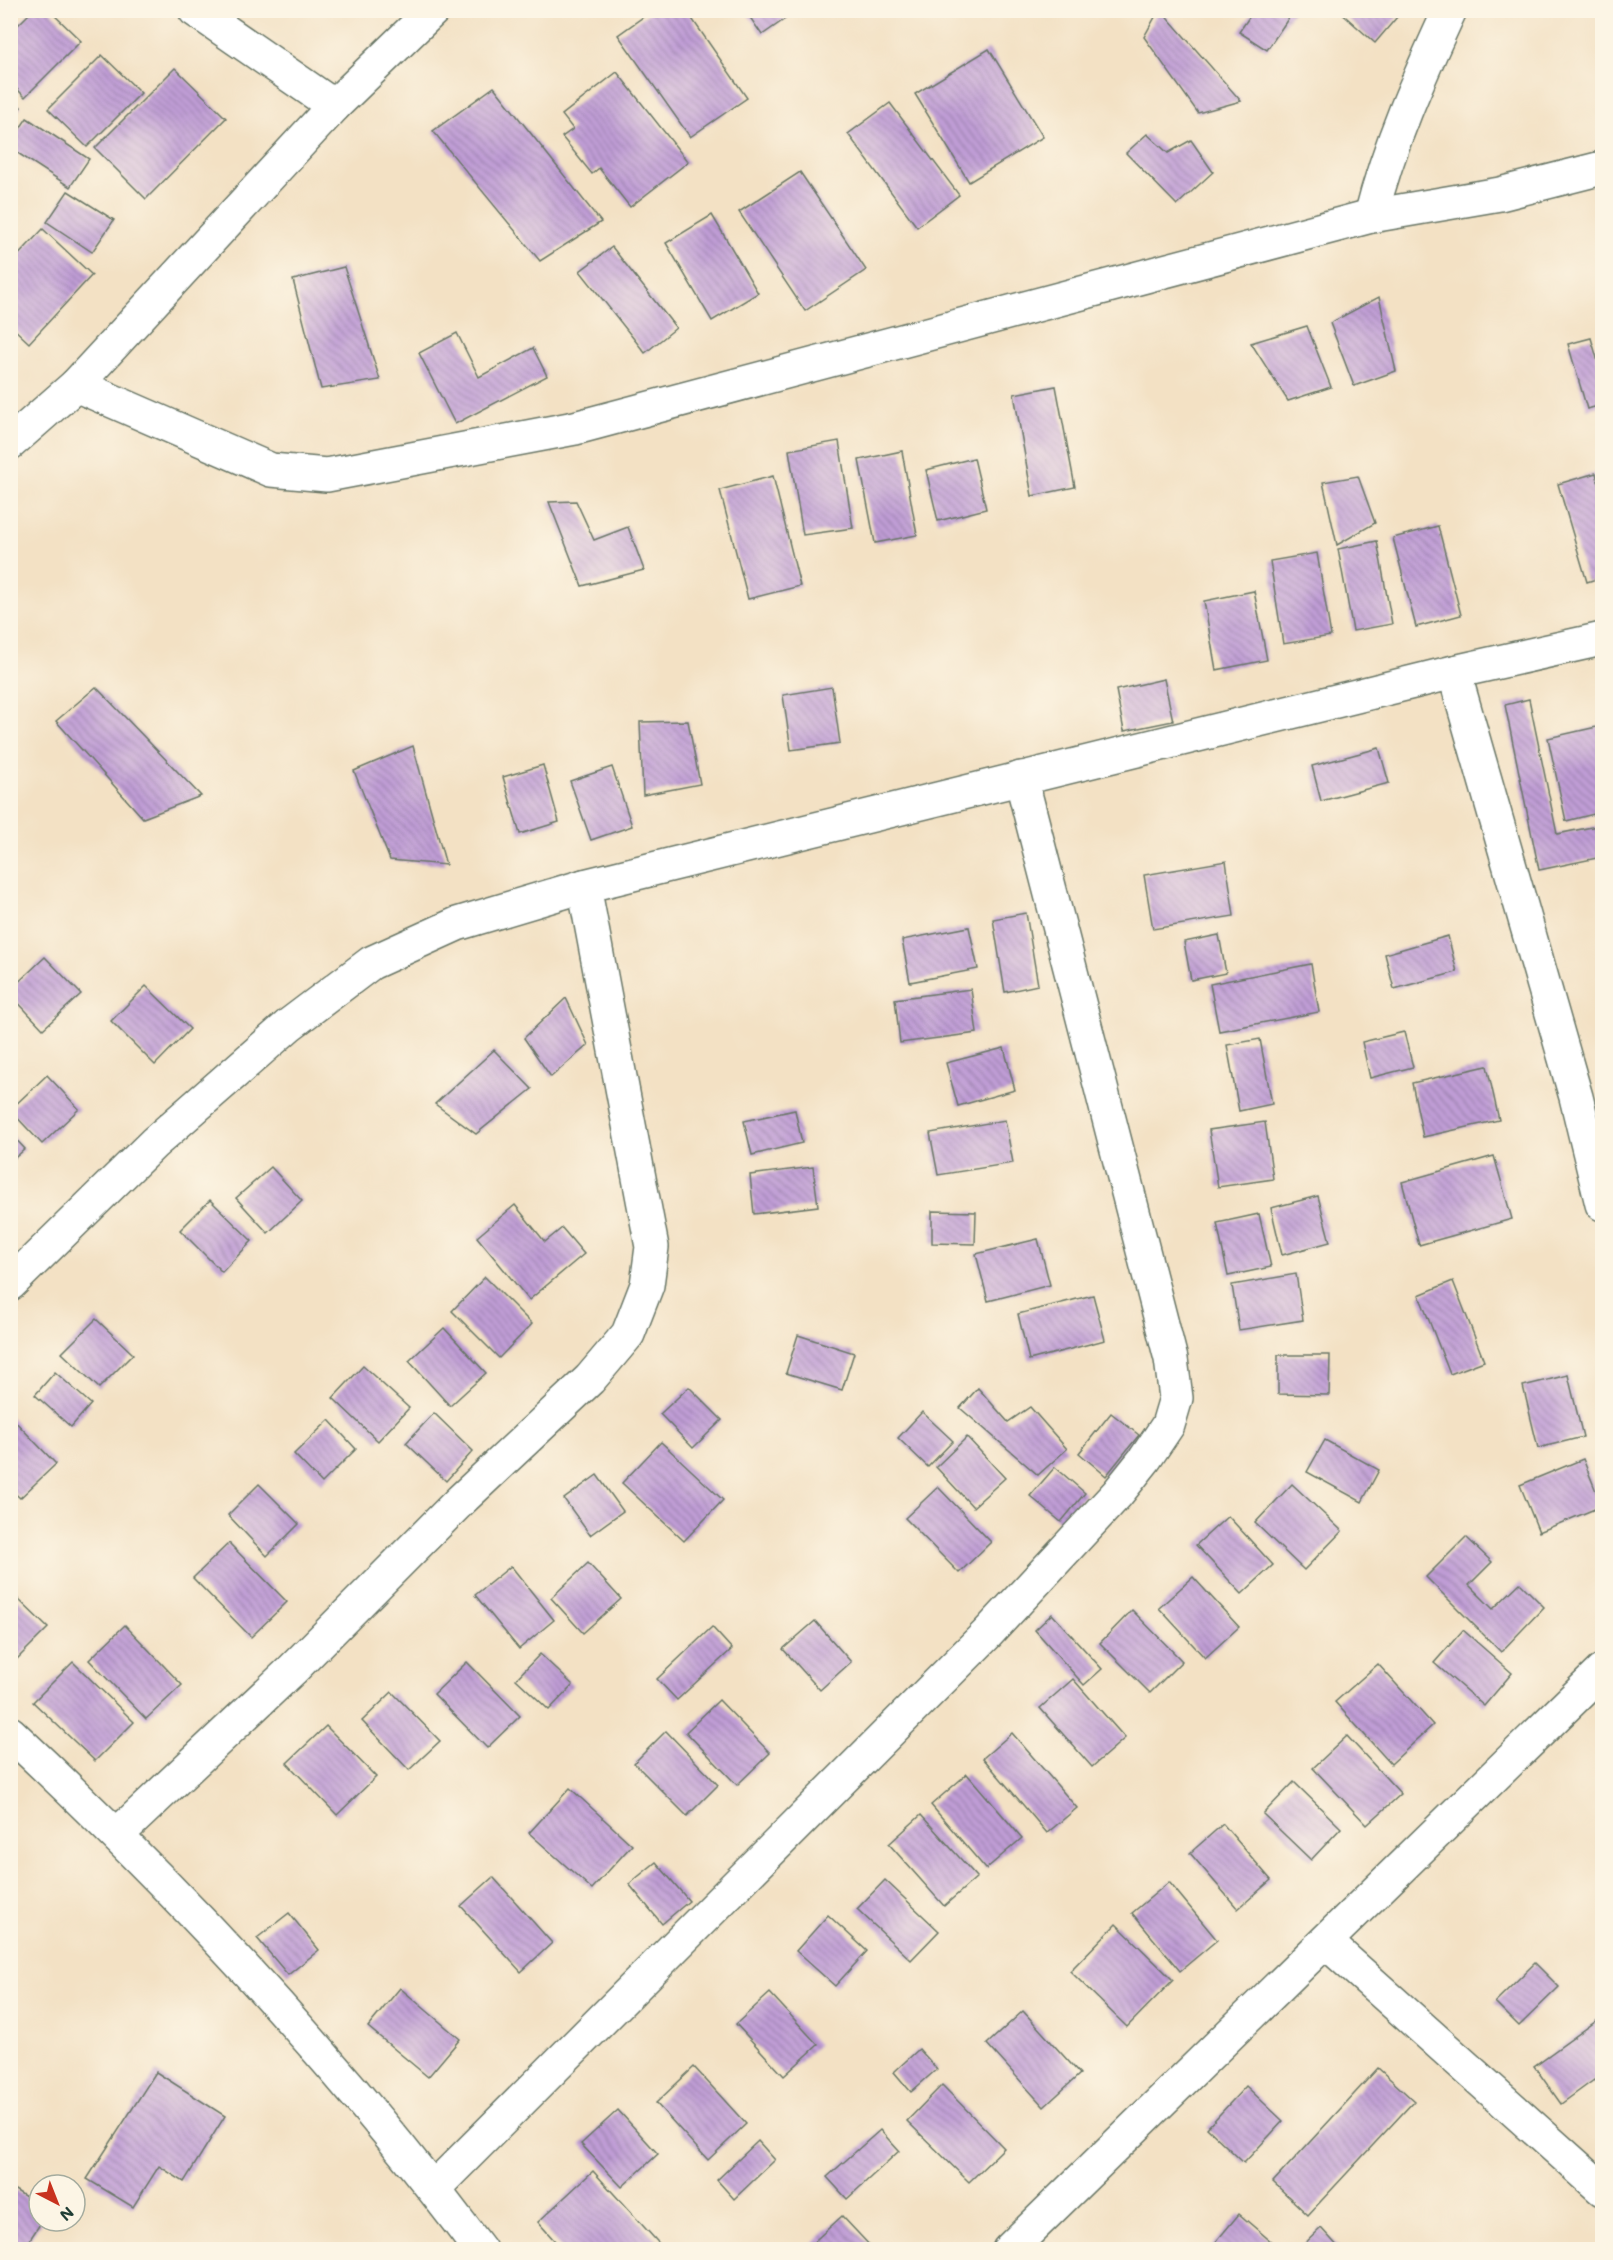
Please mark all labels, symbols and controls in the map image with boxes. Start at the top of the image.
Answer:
north arrow [27,2173,87,2233]
text: N [56,2203,79,2226]

